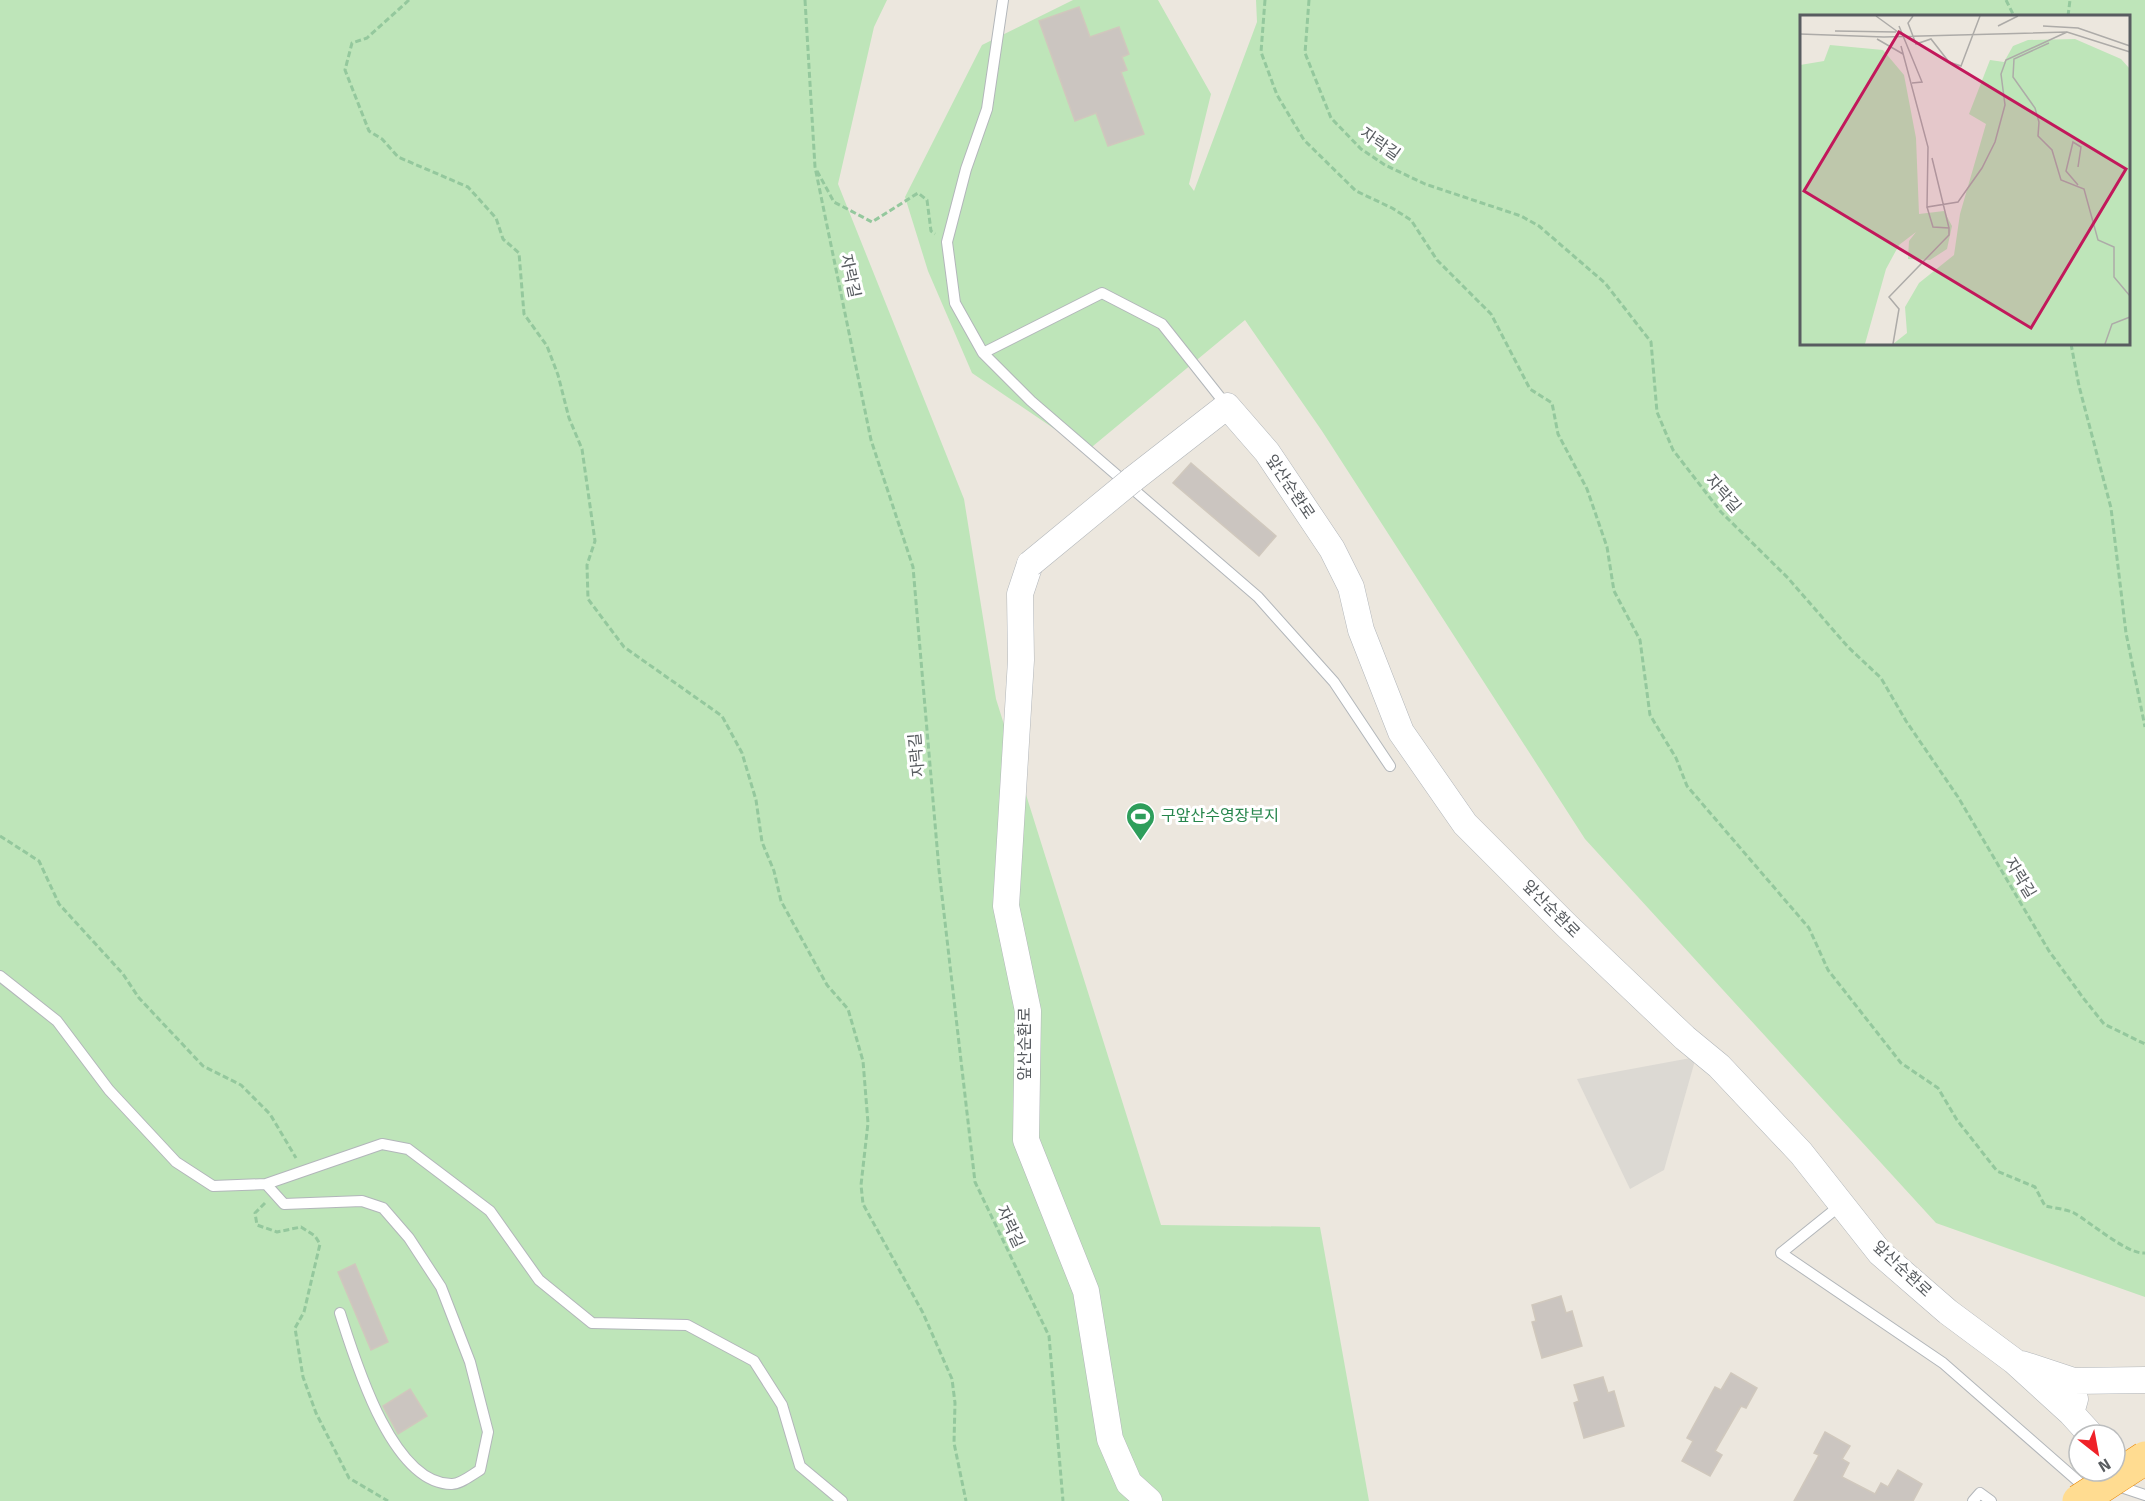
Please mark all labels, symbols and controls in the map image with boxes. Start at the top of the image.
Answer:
inset map [1800,15,2130,345]
street label: 자락길 [1356,123,1404,165]
street label: 자락길 [836,252,864,300]
street label: 앞산순환로 [1261,451,1319,523]
street label: 자락길 [1701,471,1745,517]
street label: 자락길 [905,732,929,778]
sports icon: 구앞산수영장부지 [1124,800,1156,842]
place label: 구앞산수영장부지 [1161,806,1279,826]
street label: 자락길 [2000,854,2040,902]
street label: 앞산순환로 [1518,876,1584,942]
street label: 앞산순환로 [1015,1007,1035,1081]
street label: 자락길 [992,1203,1028,1251]
street label: 앞산순환로 [1868,1237,1936,1302]
north arrow [2067,1423,2127,1483]
text: N [2094,1454,2114,1476]

